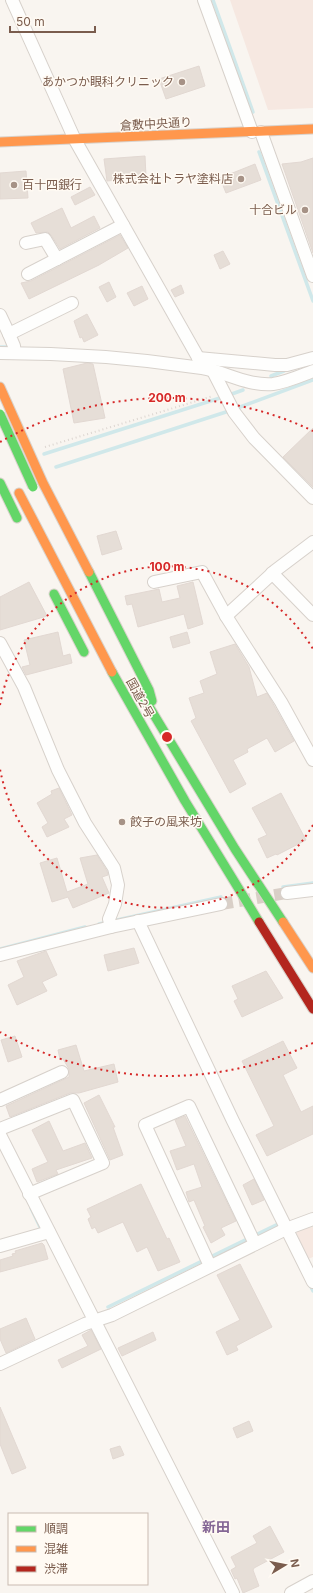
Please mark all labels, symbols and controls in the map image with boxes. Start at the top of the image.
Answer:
scale bar [10,8,95,34]
text: 50 m [16,14,45,29]
place label: あかつか眼科クリニック [42,74,174,89]
marker: あかつか眼科クリニック [177,77,187,87]
street label: 倉敷中央通り [120,114,192,133]
place label: 株式会社トラヤ塗料店 [113,171,233,186]
marker: 株式会社トラヤ塗料店 [236,174,246,184]
place label: 百十四銀行 [22,177,82,192]
marker: 百十四銀行 [9,180,19,190]
place label: 十合ビル [249,202,297,217]
marker: 十合ビル [300,205,310,215]
text: 200 m [148,390,186,405]
text: 100 m [149,559,185,574]
street label: 国道2号 [123,675,157,720]
centre of rings [160,730,174,744]
place label: 餃子の風来坊 [130,814,202,829]
marker: 餃子の風来坊 [117,817,127,827]
legend [8,1513,148,1585]
district label: 新田 [202,1518,230,1535]
text: 順調 [44,1521,68,1536]
text: 混雑 [44,1541,68,1556]
north arrow [265,1545,305,1585]
text: N [287,1558,302,1569]
text: 渋滞 [44,1561,68,1576]

